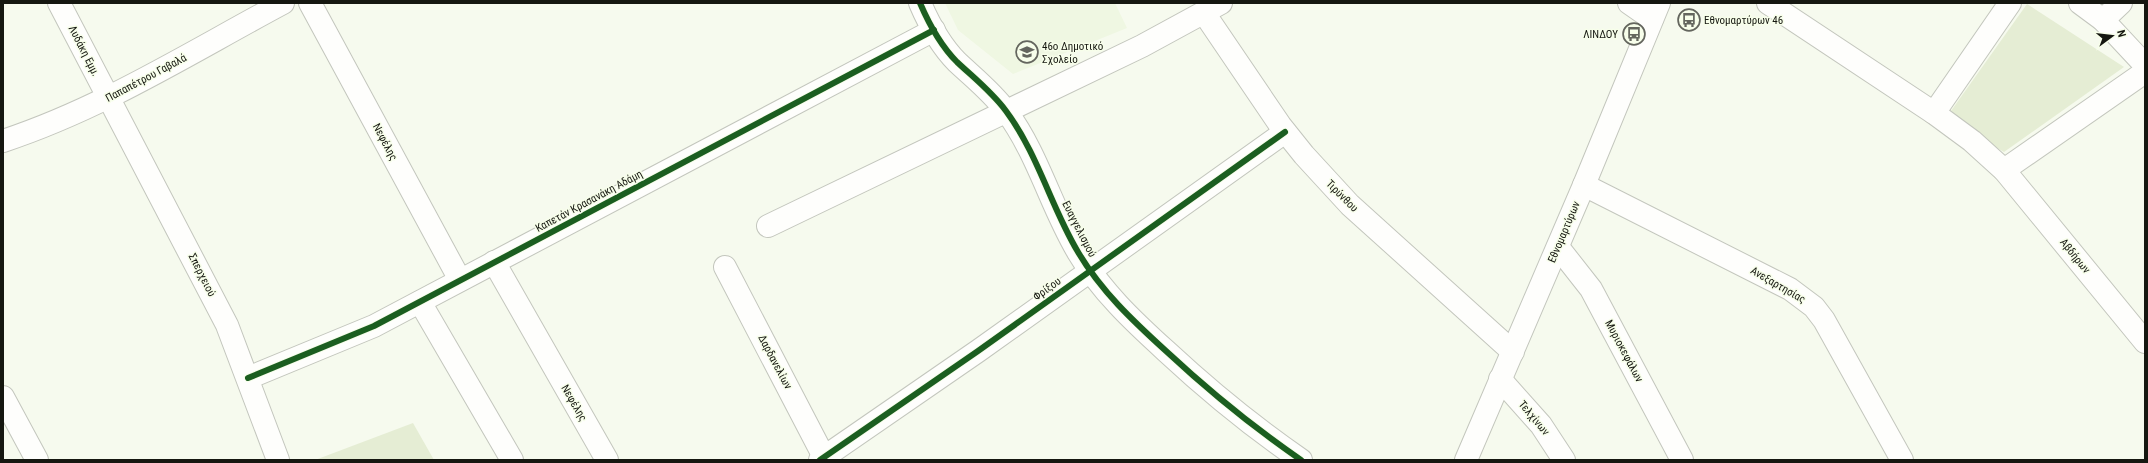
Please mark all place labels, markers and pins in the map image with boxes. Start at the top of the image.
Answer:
bus stop icon: Εθνομαρτύρων 46 [1676,7,1702,33]
place label: Εθνομαρτύρων 46 [1704,14,1783,27]
bus stop icon: ΛΙΝΔΟΥ [1621,21,1647,47]
place label: ΛΙΝΔΟΥ [1583,28,1618,41]
school or university icon: 46ο Δημοτικό Σχολείο [1014,39,1040,65]
place label: 46ο Δημοτικό Σχολείο [1042,40,1104,66]

